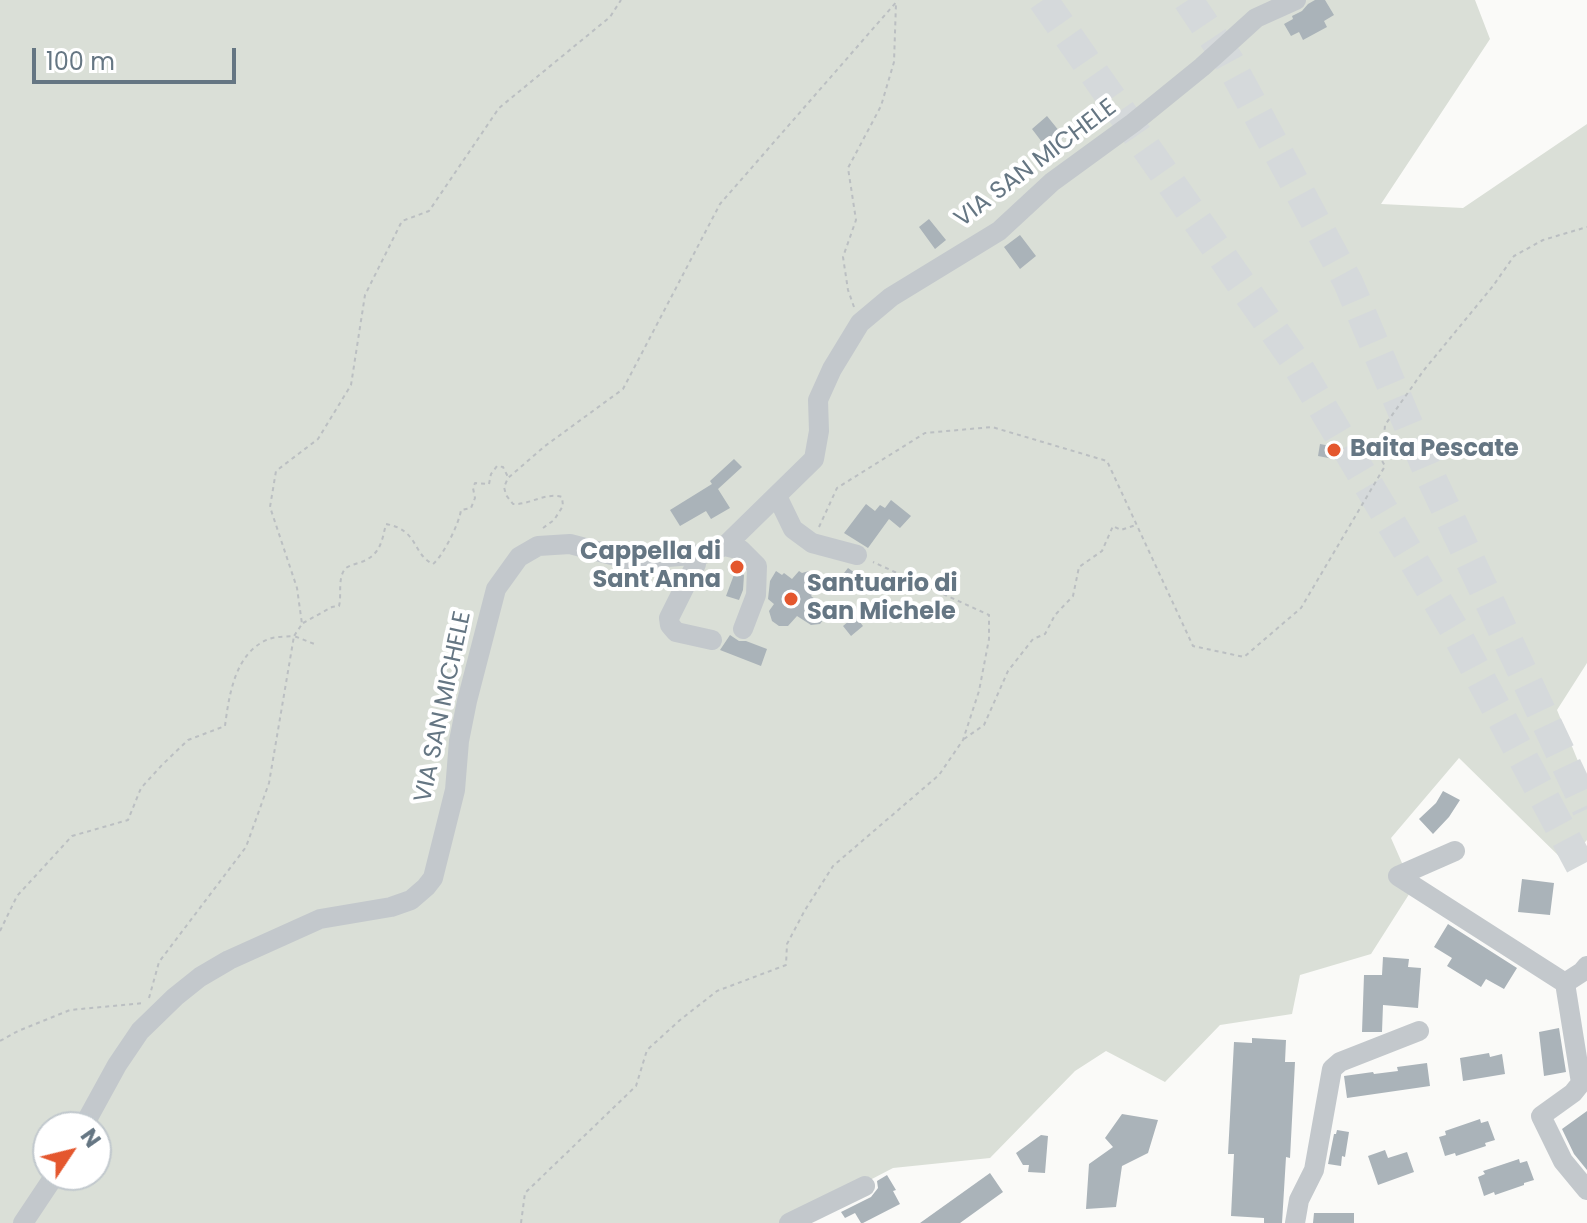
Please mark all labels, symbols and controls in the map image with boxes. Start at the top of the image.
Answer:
scale bar [36,32,240,82]
text: 100 m [46,45,115,78]
street label: VIA SAN MICHELE [949,94,1123,234]
place label: Baita Pescate [1350,436,1519,464]
marker: Baita Pescate [1325,441,1343,459]
place label: Cappella di Sant'Anna [580,539,721,595]
marker: Cappella di Sant'Anna [728,558,746,576]
place label: Santuario di San Michele [807,571,958,627]
marker: Santuario di San Michele [782,590,800,608]
street label: VIA SAN MICHELE [410,609,478,805]
north arrow [32,1111,112,1191]
text: N [73,1122,108,1154]

